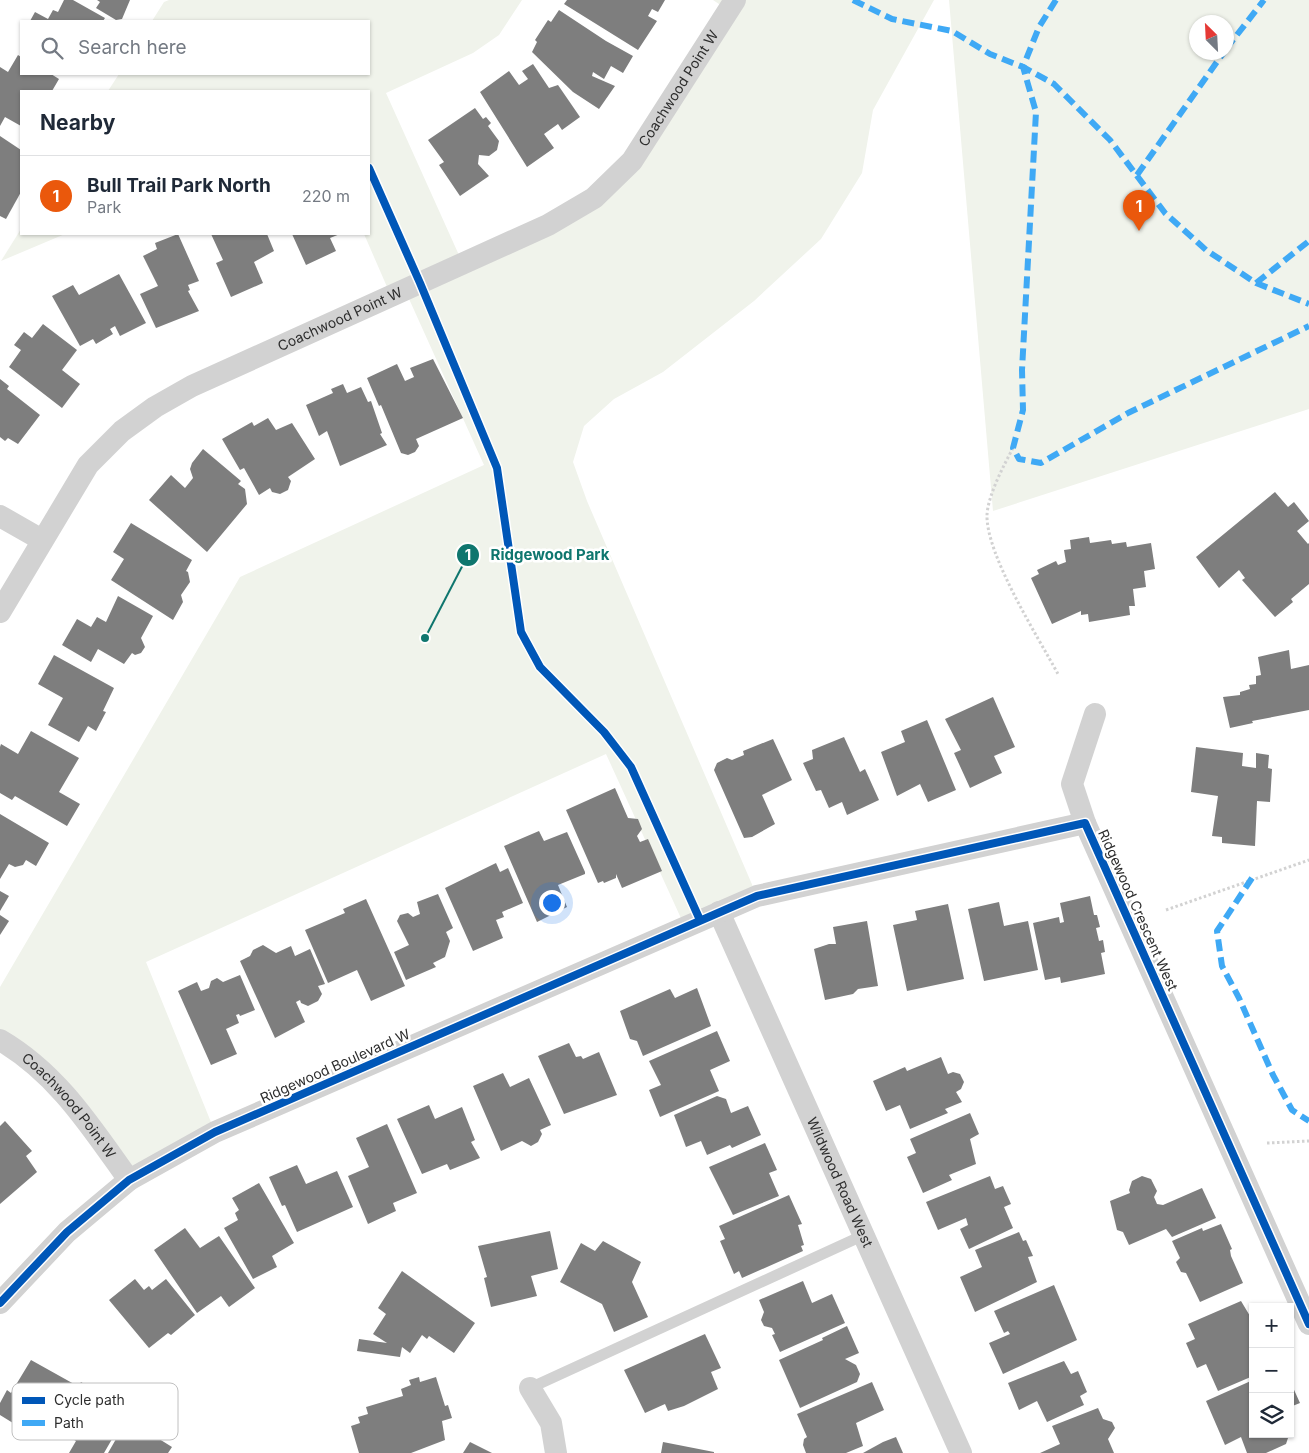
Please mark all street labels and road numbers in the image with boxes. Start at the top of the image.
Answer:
street label: Coachwood Point W [635,27,722,149]
street label: Coachwood Point W [275,283,405,354]
street label: Ridgewood Crescent West [1095,826,1182,994]
street label: Ridgewood Boulevard W [257,1025,412,1106]
street label: Coachwood Point W [19,1049,120,1161]
street label: Wildwood Road West [804,1114,877,1250]

